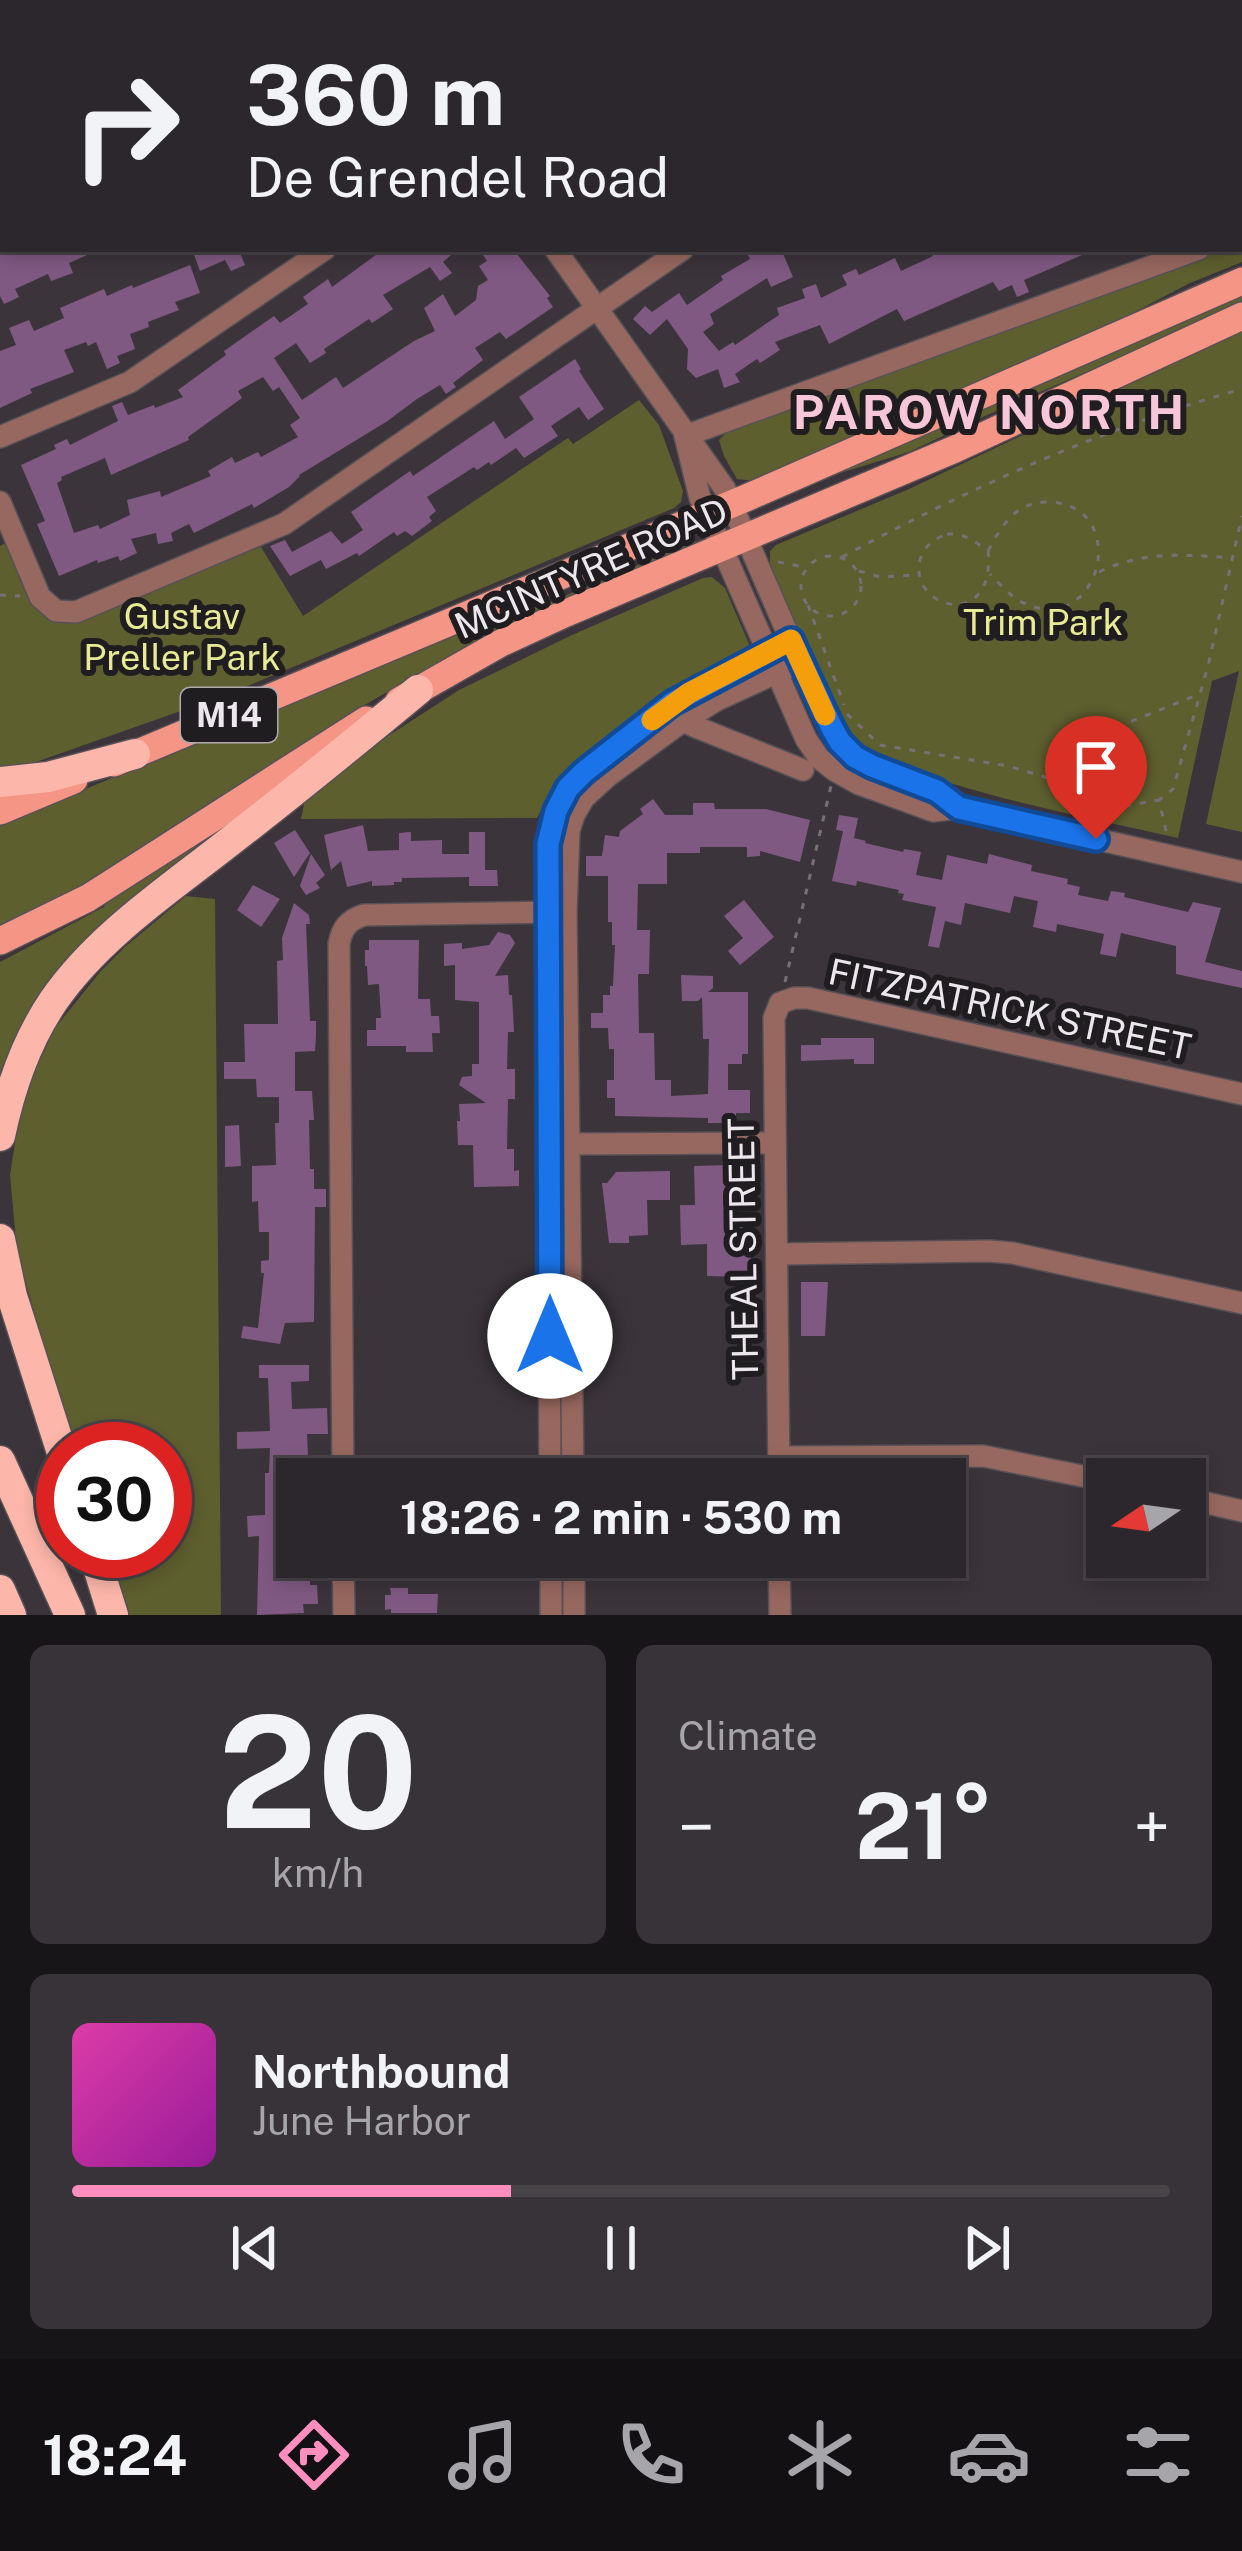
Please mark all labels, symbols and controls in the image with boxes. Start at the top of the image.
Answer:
text: 360 m [246,45,505,144]
icon: right [48,48,204,204]
text: De Grendel Road [246,146,669,209]
district label: PAROW NORTH [793,383,1187,440]
street label: MCINTYRE ROAD [448,489,734,647]
park label: Gustav Preller Park [83,595,281,678]
park label: Trim Park [963,601,1123,643]
road number: M14 [181,688,277,742]
pin [1045,716,1147,839]
icon: arrive [1063,734,1129,800]
street label: FITZPATRICK STREET [825,950,1195,1068]
street label: THEAL STREET [720,1118,766,1380]
position arrow [487,1273,613,1399]
speed limit sign: 30 [36,1422,192,1578]
north arrow [1086,1458,1206,1578]
map controls [1086,1458,1206,1578]
text: 18:26 · 2 min · 530 m [400,1491,842,1544]
text: 20 [218,1680,418,1863]
text: Climate [678,1713,818,1759]
text: 21° [855,1773,993,1879]
text: − [678,1788,715,1866]
text: + [1133,1788,1170,1866]
text: km/h [272,1850,364,1896]
text: Northbound [252,2045,510,2098]
text: June Harbor [252,2098,471,2144]
icon: previous [222,2215,288,2281]
icon: pause [588,2215,654,2281]
icon: next [954,2215,1020,2281]
icon: directions [272,2413,356,2497]
icon: music [441,2413,525,2497]
icon: phone [609,2413,693,2497]
icon: climate [778,2413,862,2497]
icon: car [947,2413,1031,2497]
icon: filters [1116,2413,1200,2497]
text: 18:24 [42,2424,187,2487]

